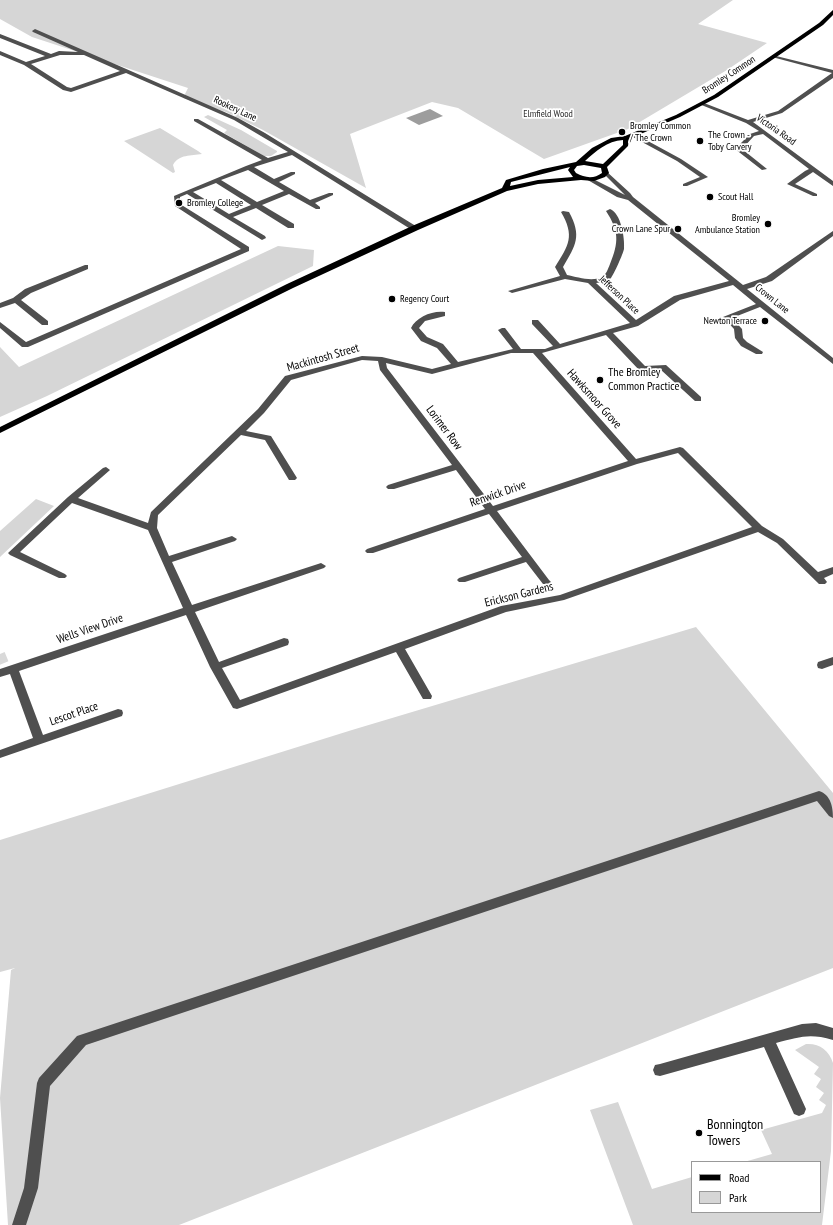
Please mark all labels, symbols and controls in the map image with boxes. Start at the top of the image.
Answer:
street label: Bromley Common [700,53,758,97]
street label: Rookery Lane [212,94,258,124]
park label: Elmfield Wood [523,108,573,120]
street label: Victoria Road [754,112,798,148]
place label: Bromley Common / The Crown [630,120,691,144]
marker: Bromley Common / The Crown [617,127,627,137]
place label: The Crown - Toby Carvery [708,129,752,152]
marker: The Crown - Toby Carvery [695,136,705,146]
place label: Scout Hall [718,191,753,203]
marker: Scout Hall [705,192,715,202]
place label: Bromley College [187,197,243,209]
marker: Bromley College [174,198,184,208]
place label: Bromley Ambulance Station [695,212,760,236]
marker: Bromley Ambulance Station [763,219,773,229]
place label: Crown Lane Spur [612,223,670,235]
marker: Crown Lane Spur [673,224,683,234]
street label: Jefferson Place [596,273,642,317]
street label: Crown Lane [753,282,791,316]
place label: Regency Court [400,293,449,305]
marker: Regency Court [387,294,397,304]
place label: Newton Terrace [704,315,757,327]
marker: Newton Terrace [760,316,770,326]
street label: Mackintosh Street [285,341,361,375]
street label: Hawksmoor Grove [564,366,624,432]
place label: The Bromley Common Practice [608,366,679,394]
marker: The Bromley Common Practice [595,375,605,385]
street label: Lorimer Row [423,403,465,453]
street label: Renwick Drive [468,478,528,510]
street label: Erickson Gardens [483,579,555,611]
street label: Wells View Drive [55,611,125,647]
street label: Lescot Place [48,699,100,729]
place label: Bonnington Towers [707,1117,763,1150]
marker: Bonnington Towers [694,1128,704,1138]
legend [691,1161,821,1213]
text: Road [729,1170,749,1185]
text: Park [729,1190,747,1205]

